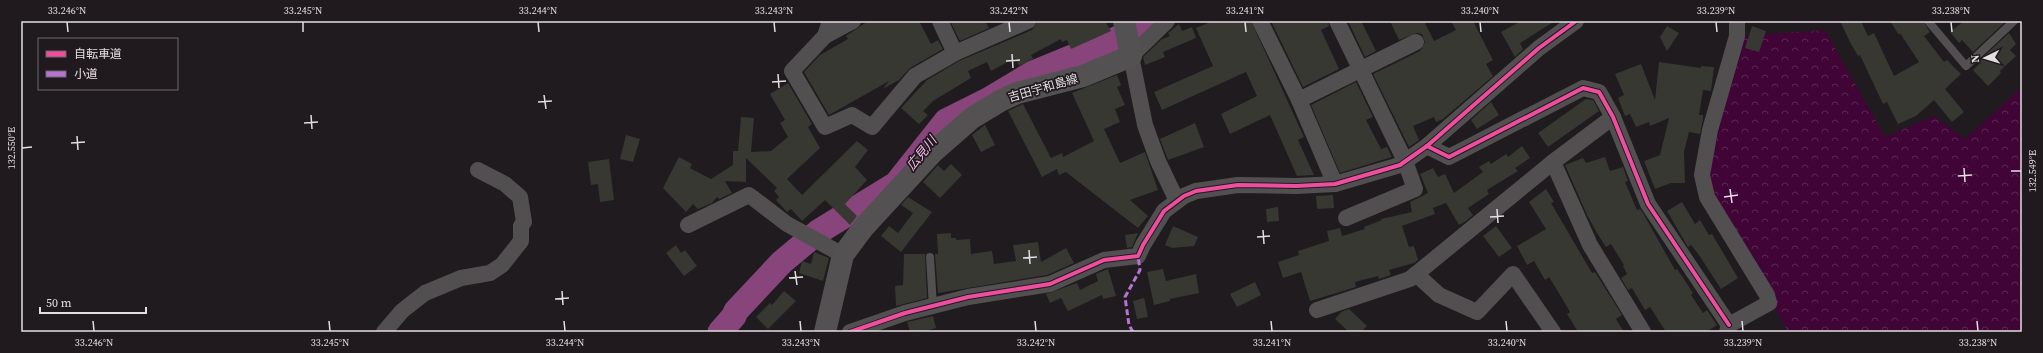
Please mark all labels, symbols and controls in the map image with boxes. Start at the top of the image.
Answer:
text: 33.246°N [48,4,86,17]
text: 33.245°N [284,4,322,17]
text: 33.244°N [519,4,557,17]
text: 33.243°N [755,4,793,17]
text: 33.242°N [990,4,1028,17]
text: 33.241°N [1226,4,1264,17]
text: 33.240°N [1461,4,1499,17]
text: 33.239°N [1697,4,1735,17]
text: 33.238°N [1932,4,1970,17]
legend [38,38,178,90]
north arrow [1965,38,2005,78]
text: 自転車道 [74,46,122,62]
text: N [1968,54,1983,63]
text: 小道 [74,66,98,82]
street label: 吉田宇和島線 [1006,70,1080,106]
text: 132.550°E [5,127,18,169]
water label: 広見川 [903,131,942,174]
text: 132.549°E [2026,150,2039,192]
scale bar [40,289,146,315]
text: 50 m [46,295,72,311]
text: 33.246°N [75,336,113,349]
text: 33.245°N [311,336,349,349]
text: 33.244°N [546,336,584,349]
text: 33.243°N [782,336,820,349]
text: 33.242°N [1017,336,1055,349]
text: 33.241°N [1253,336,1291,349]
text: 33.240°N [1488,336,1526,349]
text: 33.239°N [1724,336,1762,349]
text: 33.238°N [1959,336,1997,349]

